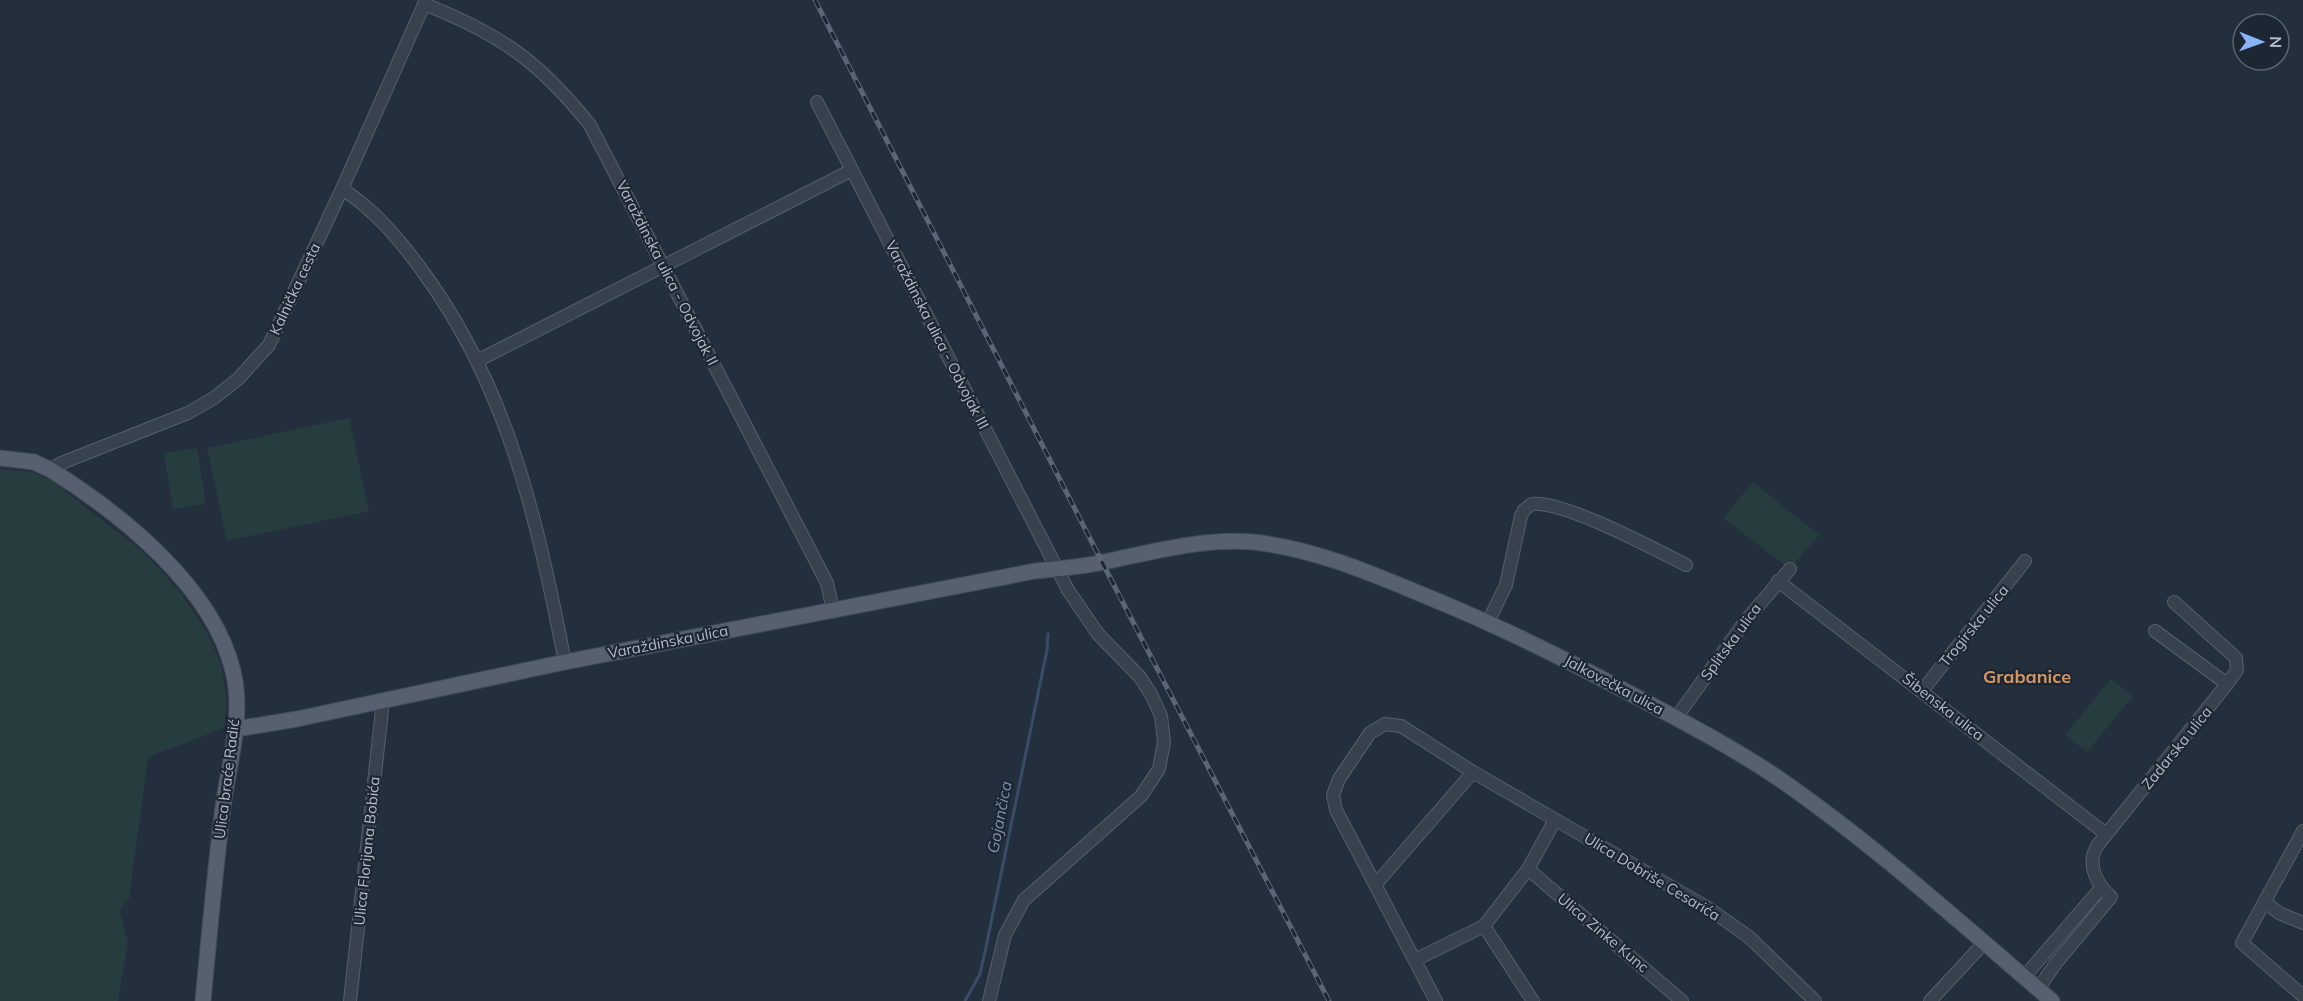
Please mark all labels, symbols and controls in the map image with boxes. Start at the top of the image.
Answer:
north arrow [2231,12,2291,72]
text: N [2266,36,2286,48]
street label: Varaždinska ulica - Odvojak II [612,177,723,369]
street label: Varaždinska ulica - Odvojak III [881,237,993,432]
street label: Kalnička cesta [265,240,324,338]
street label: Trogirska ulica [1935,581,2012,671]
street label: Splitska ulica [1696,599,1765,684]
street label: Varaždinska ulica [606,621,730,662]
street label: Jalkovečka ulica [1561,650,1667,719]
district label: Grabanice [1983,665,2071,688]
street label: Šibenska ulica [1898,669,1988,745]
street label: Zadarska ulica [2137,702,2216,793]
street label: Ulica braće Radić [210,718,243,840]
street label: Ulica Florijana Bobića [349,775,384,926]
water label: Gojančica [982,779,1016,855]
street label: Ulica Dobriše Cesarića [1581,828,1724,925]
street label: Ulica Zinke Kunc [1554,889,1653,976]

